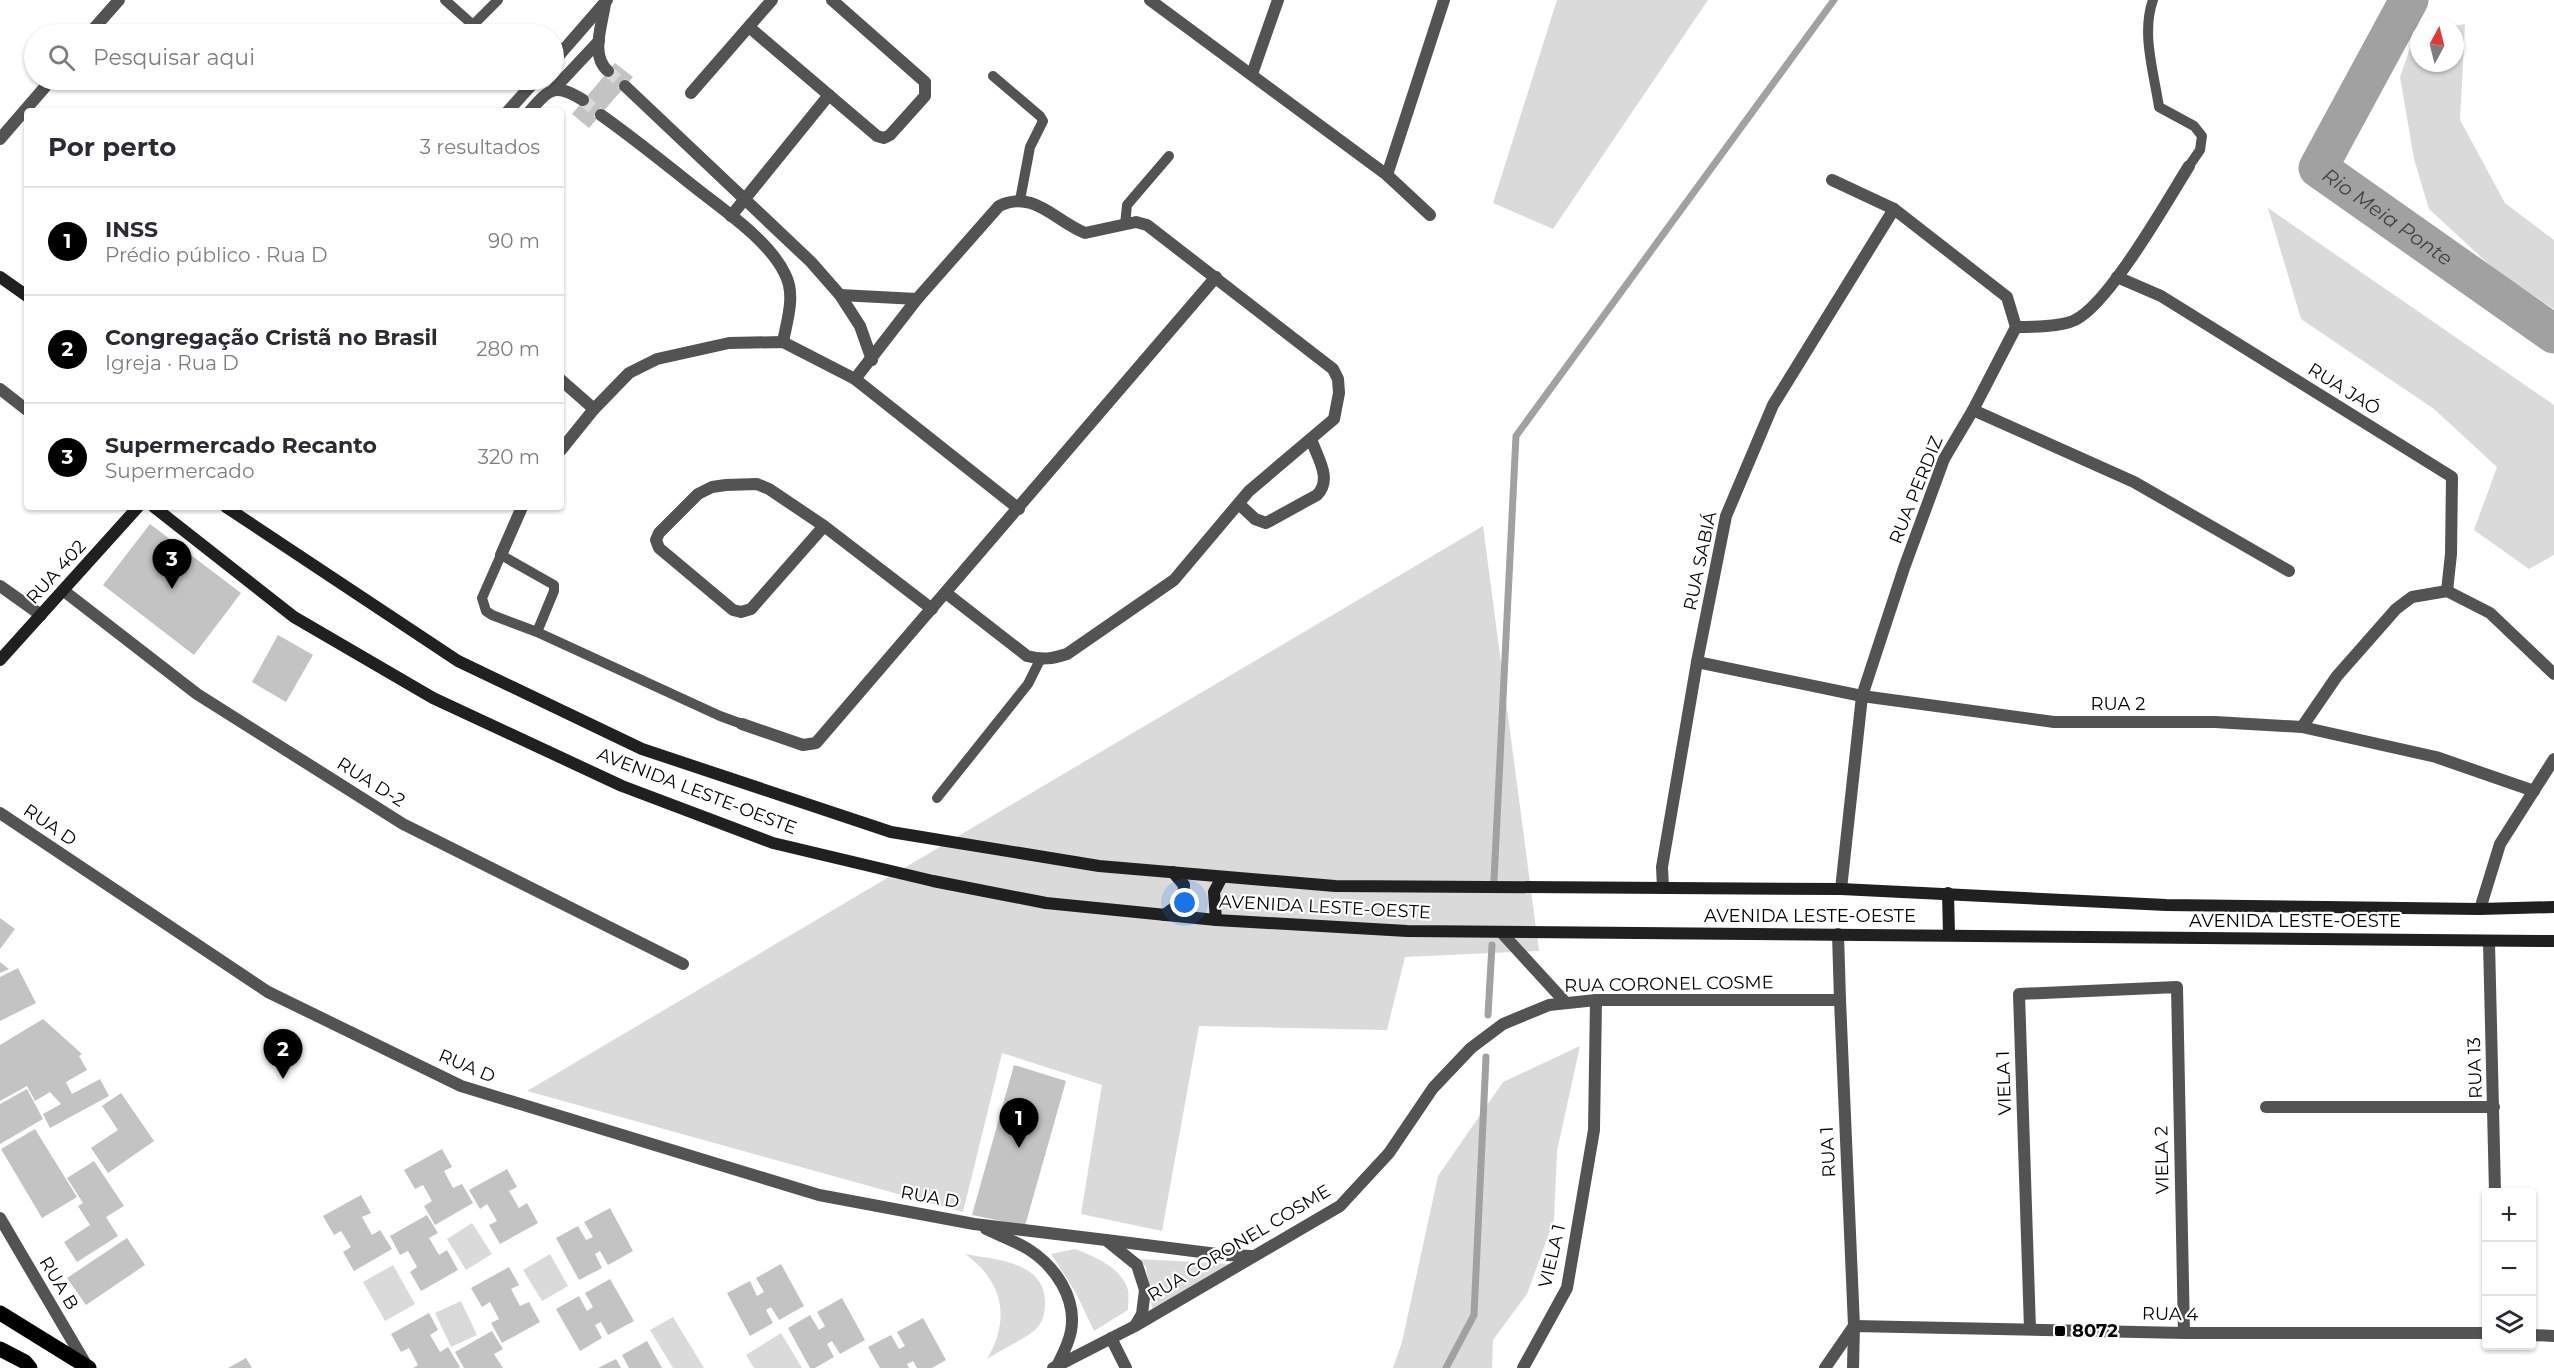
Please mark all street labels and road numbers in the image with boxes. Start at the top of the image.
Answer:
street label: RUA JAÓ [2304,358,2384,420]
street label: RUA PERDIZ [1884,433,1948,547]
street label: RUA SABIÁ [1679,509,1721,612]
street label: RUA 402 [22,535,90,609]
street label: RUA 2 [2091,693,2145,715]
street label: AVENIDA LESTE-OESTE [594,743,800,839]
street label: RUA D-2 [333,752,409,812]
street label: RUA D [19,799,81,851]
street label: AVENIDA LESTE-OESTE [1219,890,1431,924]
street label: AVENIDA LESTE-OESTE [1704,905,1916,927]
street label: AVENIDA LESTE-OESTE [2189,910,2401,932]
street label: RUA CORONEL COSME [1564,971,1774,997]
street label: RUA 13 [2463,1037,2487,1099]
street label: RUA D [435,1044,499,1088]
street label: VIELA 1 [1992,1050,2016,1116]
street label: RUA 1 [1816,1126,1840,1178]
street label: VIELA 2 [2150,1126,2174,1194]
street label: RUA CORONEL COSME [1144,1180,1334,1306]
street label: RUA D [899,1181,961,1213]
street label: VIELA 1 [1534,1222,1570,1290]
street label: RUA B [35,1252,83,1314]
street label: RUA 4 [2142,1303,2199,1325]

